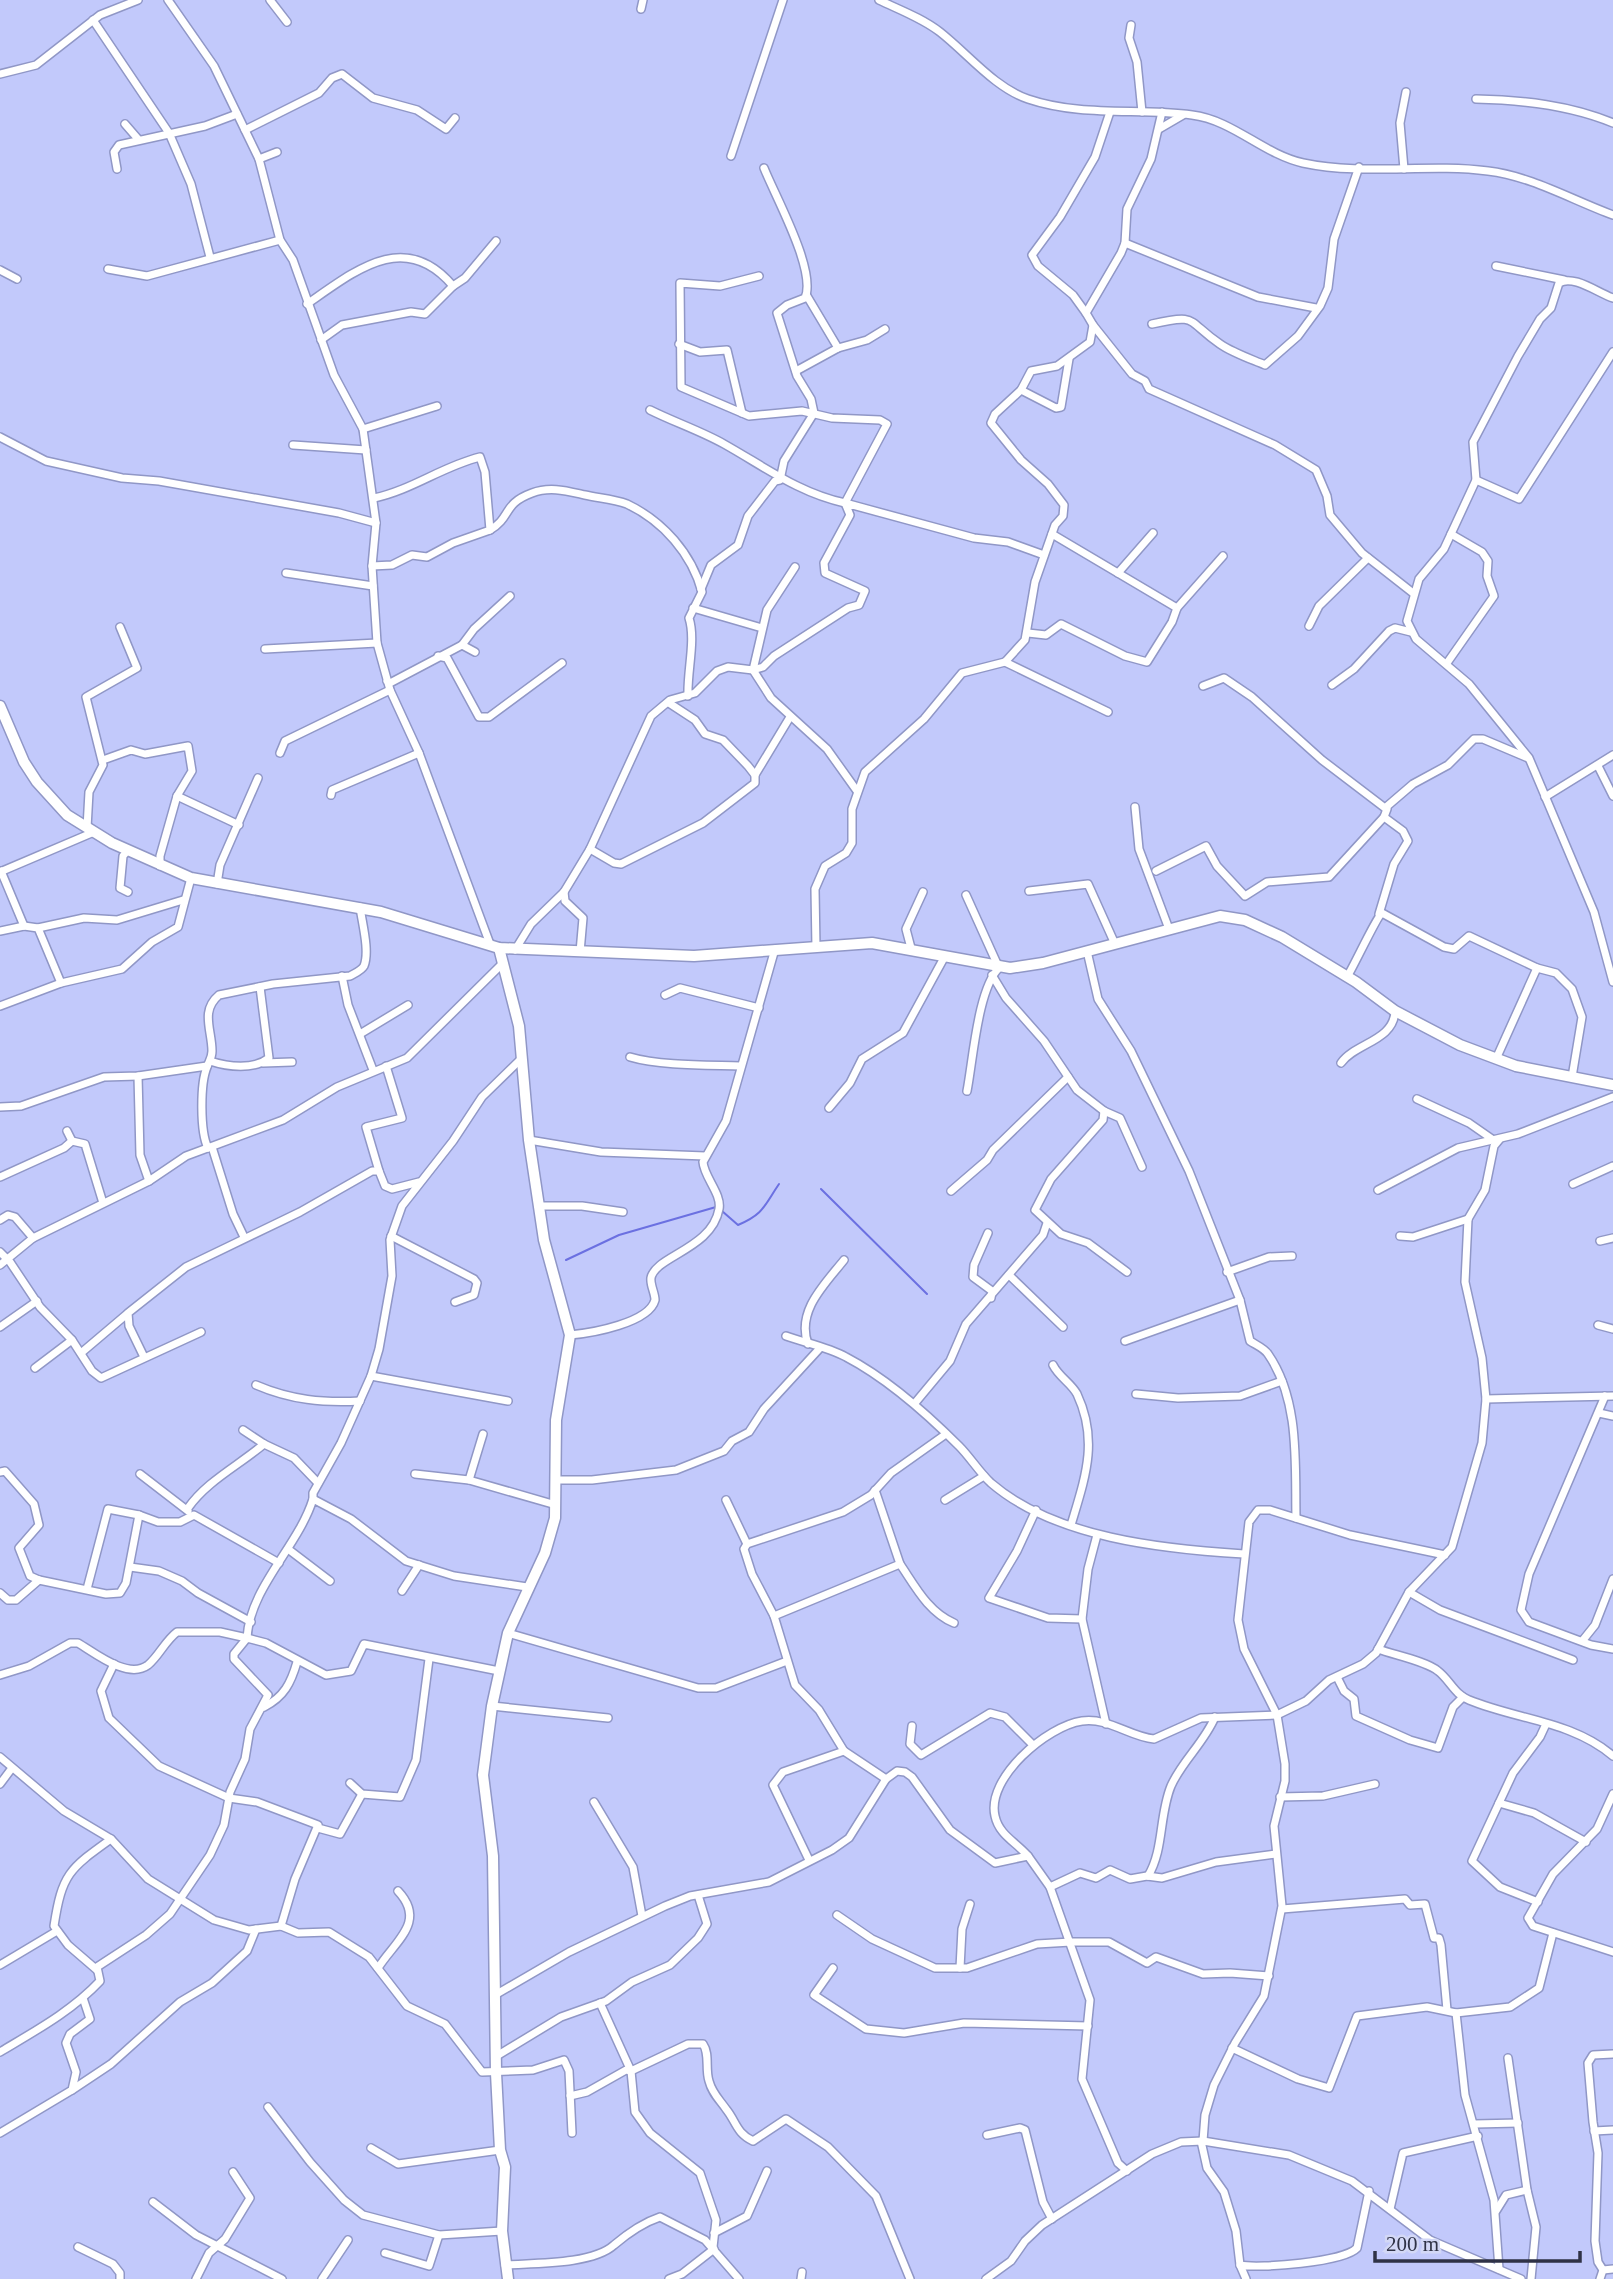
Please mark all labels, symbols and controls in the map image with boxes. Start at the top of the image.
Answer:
scale bar [1375,2220,1580,2264]
text: 200 m [1386,2232,1439,2256]

